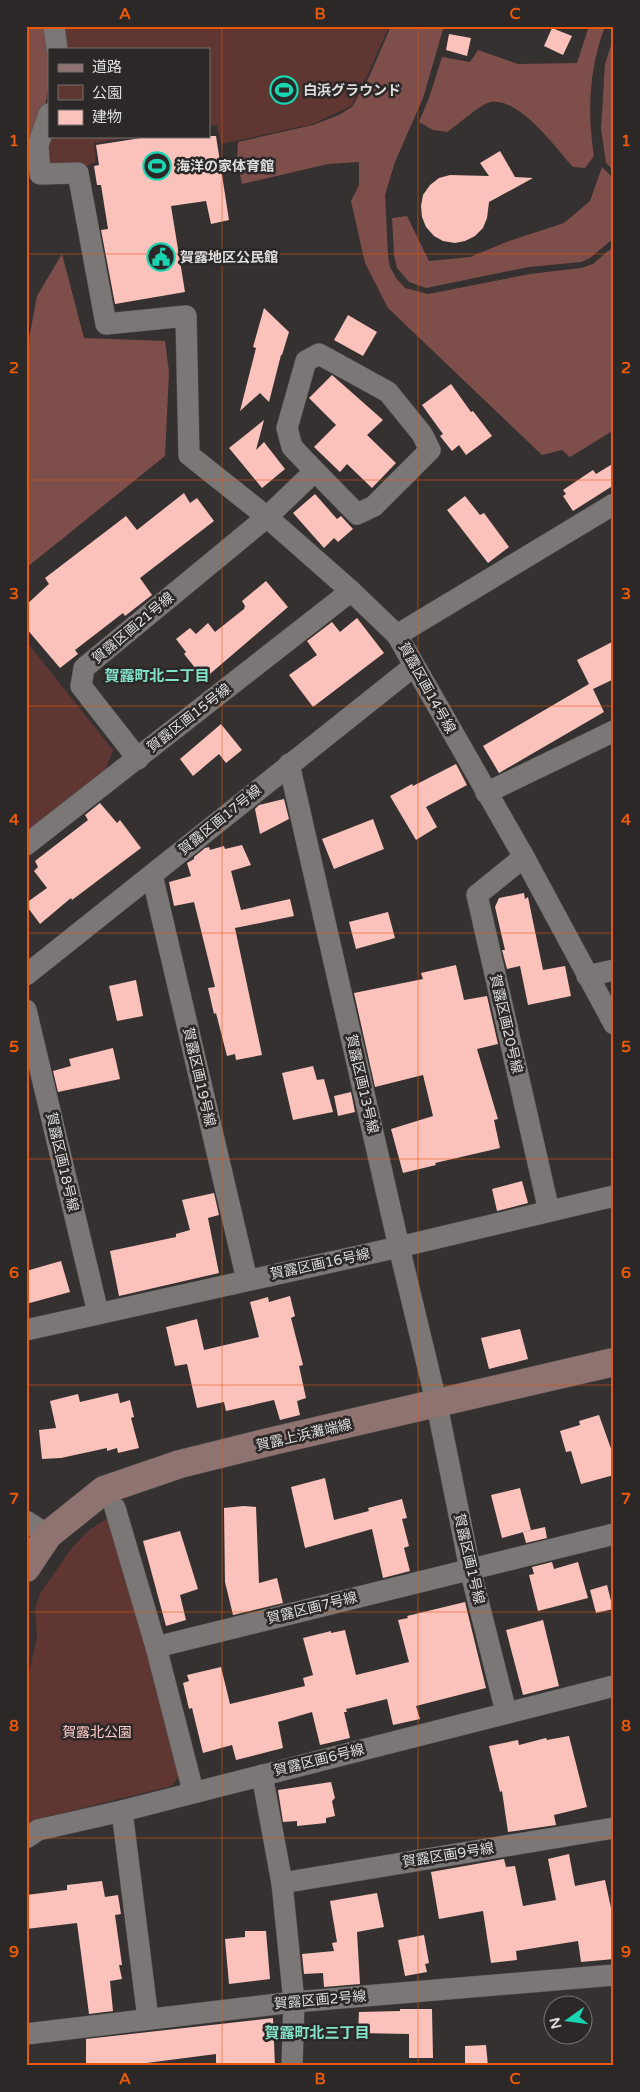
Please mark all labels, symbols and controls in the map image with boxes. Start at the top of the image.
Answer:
text: A [119,4,131,24]
text: B [314,4,326,24]
text: C [509,4,521,24]
legend [48,48,210,138]
text: 道路 [92,58,122,76]
sports icon: 白浜グラウンド [269,75,299,105]
place label: 白浜グラウンド [303,82,401,99]
text: 公園 [92,84,122,102]
text: 建物 [92,108,122,126]
text: 1 [9,131,19,151]
text: 1 [621,131,631,151]
sports icon: 海洋の家体育館 [142,151,172,181]
place label: 海洋の家体育館 [176,158,274,175]
public building icon: 賀露地区公民館 [146,242,176,272]
place label: 賀露地区公民館 [180,249,278,266]
text: 2 [9,358,19,378]
text: 2 [621,358,631,378]
text: 3 [9,584,19,604]
text: 3 [621,584,631,604]
street label: 賀露区画21号線 [89,589,177,667]
street label: 賀露区画14号線 [395,639,459,737]
district label: 賀露町北二丁目 [104,667,210,685]
street label: 賀露区画15号線 [144,680,234,756]
street label: 賀露区画17号線 [175,781,265,859]
text: 4 [9,810,19,830]
text: 4 [621,810,631,830]
street label: 賀露区画20号線 [486,973,526,1075]
street label: 賀露区画19号線 [179,1026,219,1128]
street label: 賀露区画13号線 [342,1033,382,1135]
text: 5 [9,1037,19,1057]
text: 5 [621,1037,631,1057]
street label: 賀露区画18号線 [42,1111,82,1213]
street label: 賀露区画16号線 [269,1245,371,1283]
text: 6 [9,1263,19,1283]
text: 6 [621,1263,631,1283]
street label: 賀露上浜灘端線 [254,1416,354,1454]
text: 7 [9,1489,19,1509]
text: 7 [621,1489,631,1509]
street label: 賀露区画1号線 [450,1512,488,1606]
street label: 賀露区画7号線 [265,1589,359,1627]
text: 8 [9,1716,19,1736]
text: 8 [621,1716,631,1736]
park label: 賀露北公園 [62,1724,132,1741]
street label: 賀露区画6号線 [272,1741,366,1779]
street label: 賀露区画9号線 [401,1839,495,1871]
text: 9 [9,1942,19,1962]
text: 9 [621,1942,631,1962]
street label: 賀露区画2号線 [273,1987,367,2013]
north arrow [542,1994,592,2044]
text: N [546,2016,565,2031]
district label: 賀露町北三丁目 [264,2024,370,2042]
text: A [119,2069,131,2089]
text: B [314,2069,326,2089]
text: C [509,2069,521,2089]

